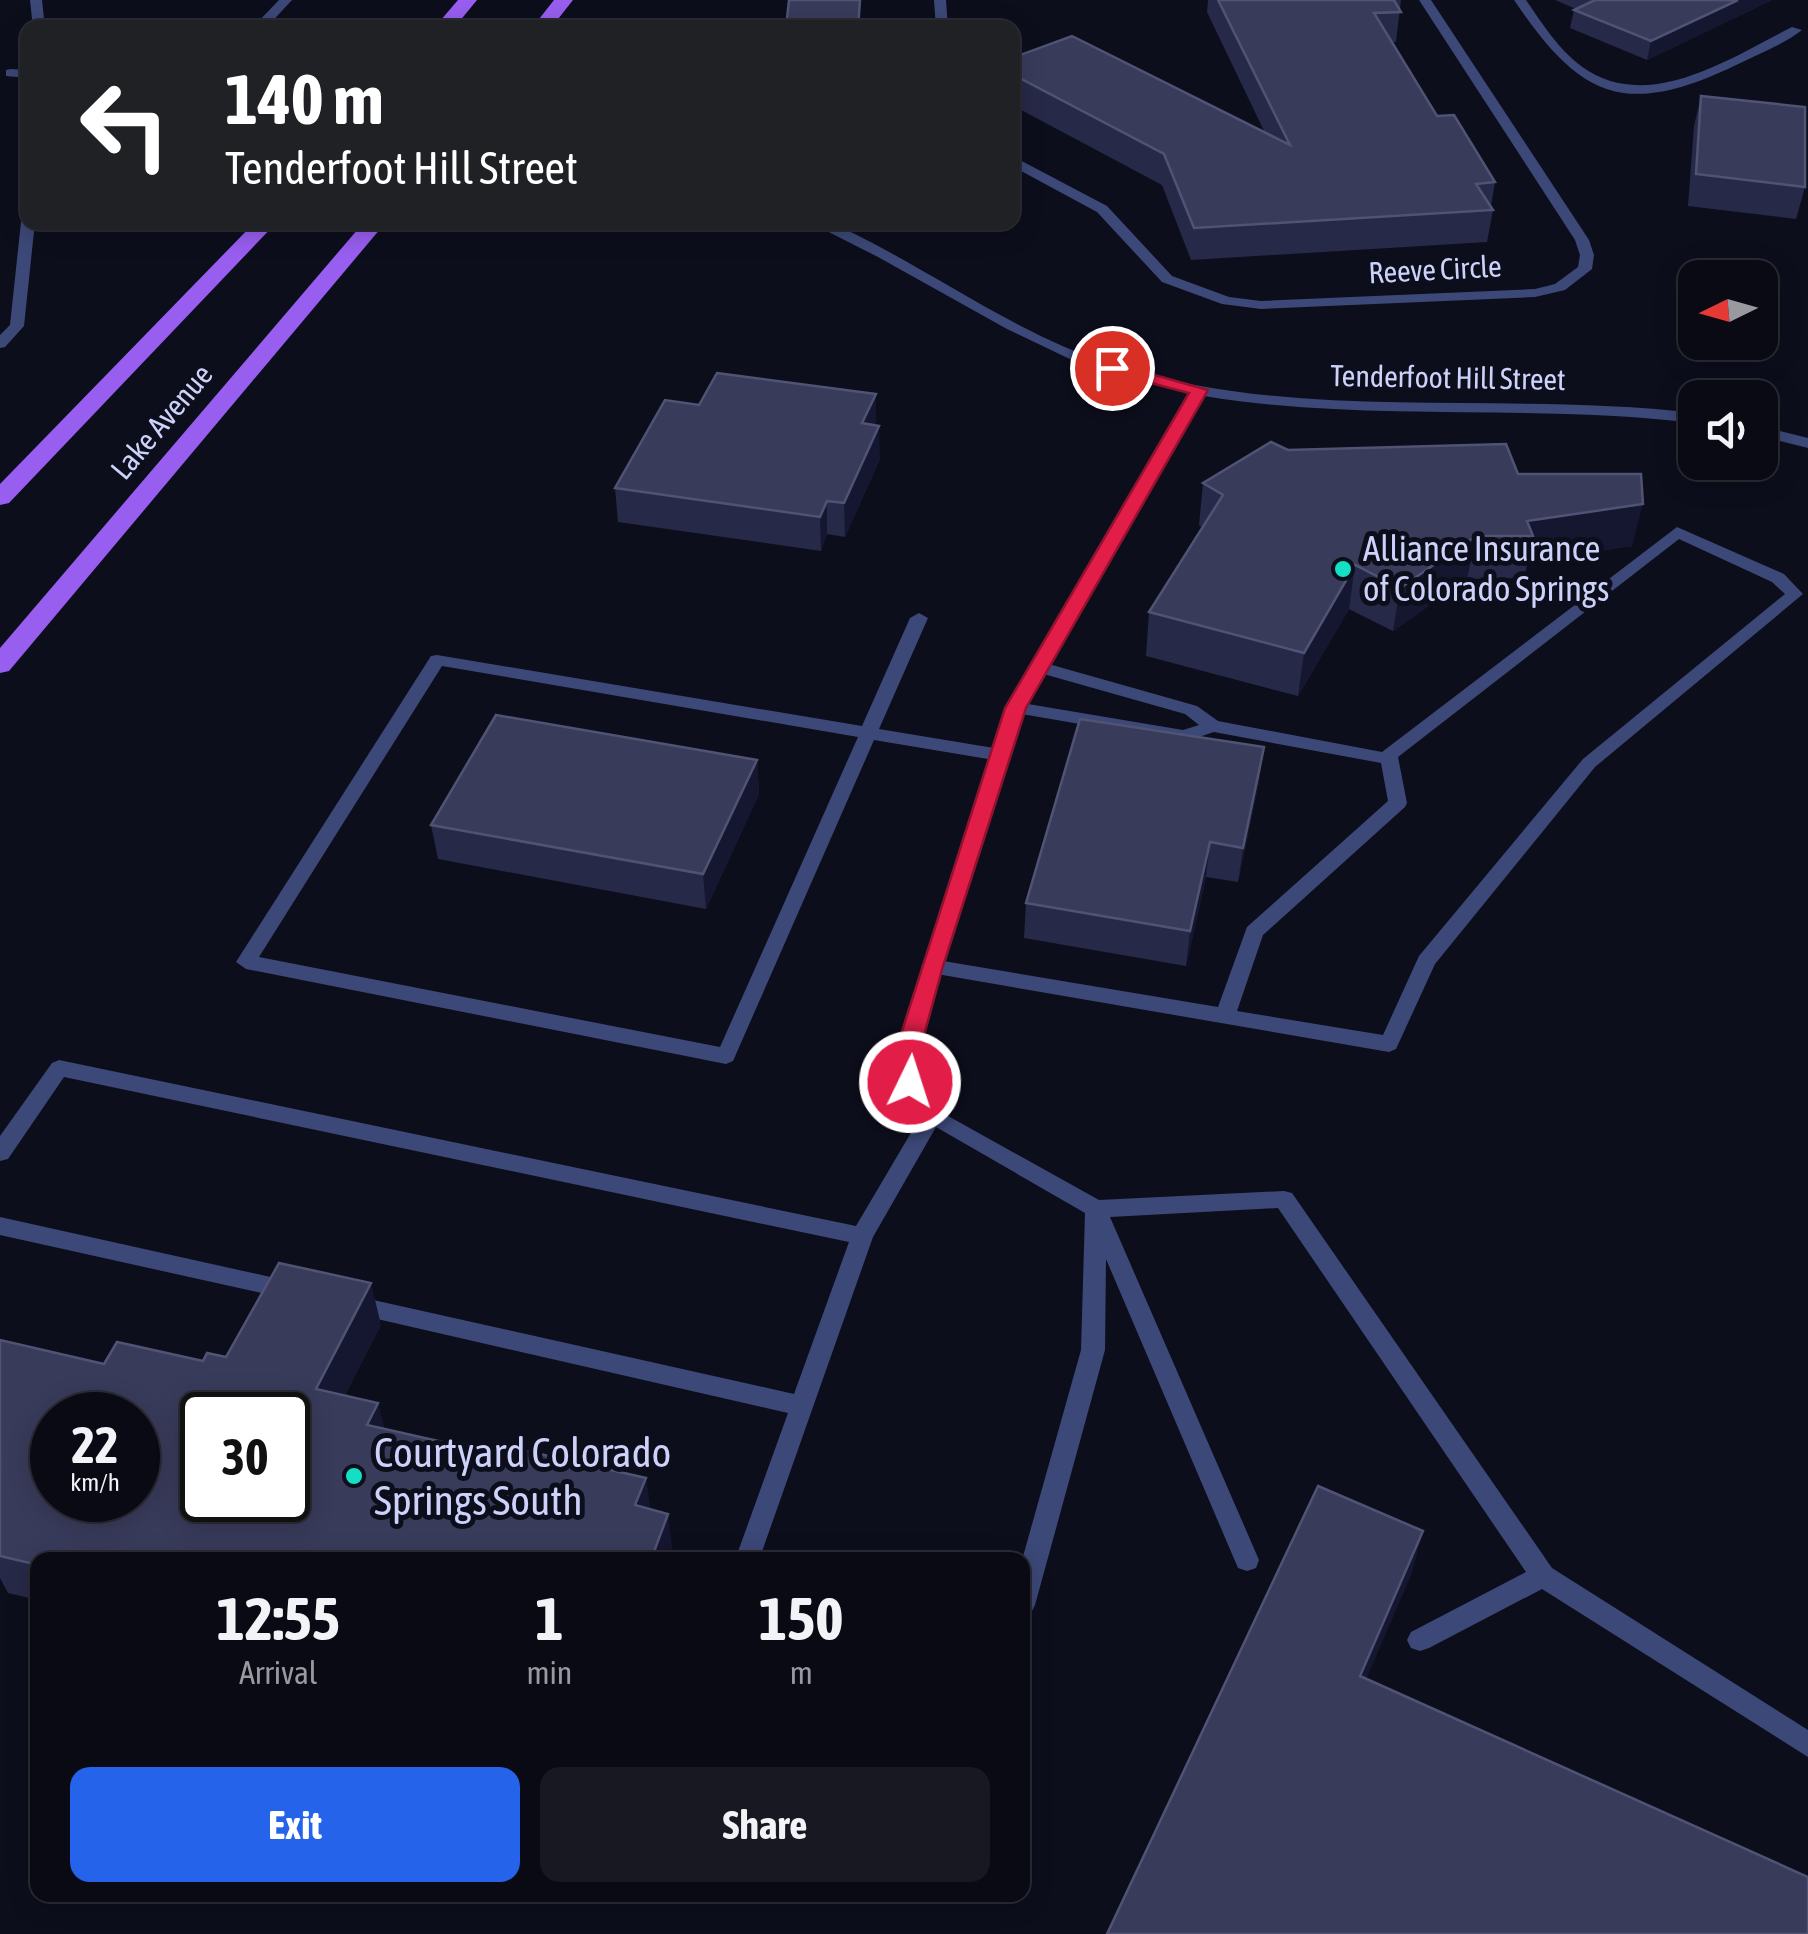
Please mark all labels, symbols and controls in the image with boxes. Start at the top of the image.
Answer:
text: 140 m [225,59,384,139]
icon: left [60,60,190,190]
text: Tenderfoot Hill Street [225,142,578,194]
street label: Reeve Circle [1368,249,1502,289]
north arrow [1678,260,1778,360]
map controls [1678,260,1778,480]
pin [1070,326,1155,411]
icon: arrive [1085,341,1140,396]
street label: Lake Avenue [104,357,219,486]
street label: Tenderfoot Hill Street [1330,358,1566,396]
button: sound [1678,380,1778,480]
place label: Alliance Insurance of Colorado Springs [1363,528,1609,608]
marker: Alliance Insurance of Colorado Springs [1332,558,1354,580]
position arrow [858,1030,962,1134]
speed limit sign: 30 [180,1392,310,1522]
text: 22 [71,1416,118,1474]
place label: Courtyard Colorado Springs South [374,1428,671,1524]
marker: Courtyard Colorado Springs South [343,1465,365,1487]
text: km/h [70,1468,120,1496]
text: 12:55 [216,1584,340,1653]
text: 1 [535,1584,564,1653]
text: 150 [759,1584,843,1653]
text: Arrival [239,1654,317,1691]
text: min [526,1654,572,1691]
text: m [790,1654,813,1691]
button: Exit [70,1767,520,1882]
button: Share [540,1767,990,1882]

